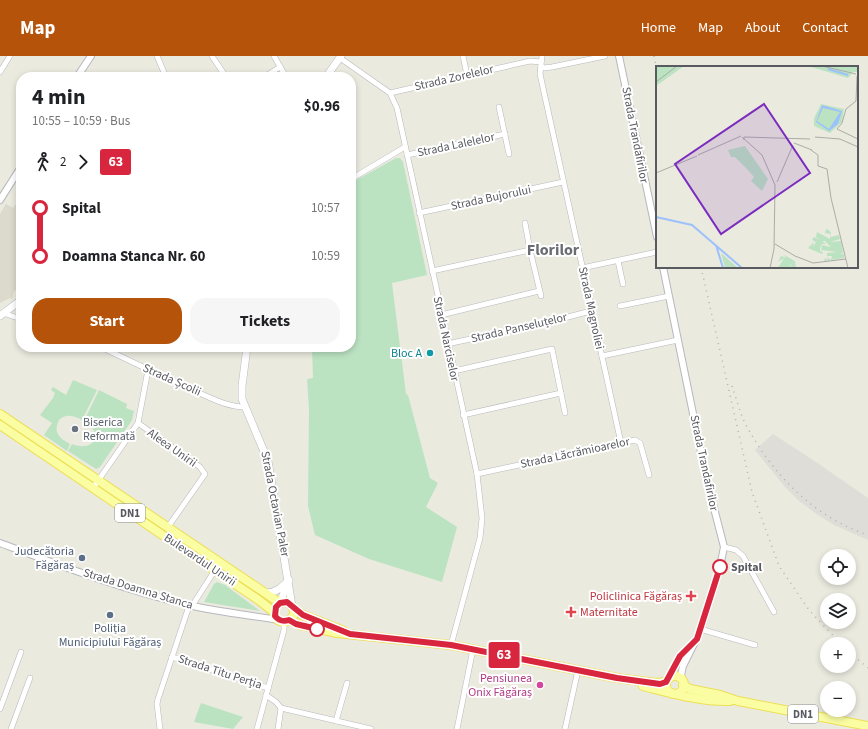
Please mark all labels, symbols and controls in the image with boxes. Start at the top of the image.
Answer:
text: Map [20,15,55,42]
text: Home [641,18,676,38]
text: Map [698,18,723,38]
text: About [745,18,780,38]
text: Contact [802,18,848,38]
street label: Strada Zorelelor [413,60,496,95]
inset map [656,66,858,268]
text: 4 min [32,81,86,113]
street label: Strada Trandafirilor [617,85,653,185]
text: $0.96 [304,96,340,117]
text: 10:55 – 10:59 · Bus [32,112,130,130]
street label: Strada Lalelelor [416,128,497,162]
icon: walk [32,151,54,173]
icon: forward [72,151,94,173]
text: 63 [108,152,123,172]
text: 2 [60,153,66,171]
street label: Strada Bujorului [449,181,533,215]
text: Spital [62,198,101,219]
text: 10:57 [311,199,340,217]
district label: Florilor [527,239,580,261]
text: Doamna Stanca Nr. 60 [62,246,206,267]
text: 10:59 [311,247,340,265]
street label: Strada Magnoliei [574,265,608,351]
street label: Strada Narciselor [429,295,463,384]
button: Start [32,298,182,344]
button: Tickets [190,298,340,344]
street label: Strada Panseluțelor [469,308,570,347]
place label: Bloc A [391,345,422,362]
marker: Bloc A [425,348,435,358]
street label: Strada Școlii [140,360,204,400]
place label: Biserica Reformată [83,414,135,445]
street label: Strada Trandafirilor [686,414,723,513]
marker: Biserica Reformată [70,424,80,434]
street label: Aleea Unirii [144,425,200,471]
street label: Strada Lăcrămioarelor [519,433,632,473]
street label: Strada Octavian Paler [256,450,294,559]
road number: DN1 [115,504,145,522]
street label: Bulevardul Unirii [160,529,240,591]
place label: Judecătoria Făgăraș [14,543,74,574]
map controls [820,549,856,717]
button: locate [820,549,856,585]
marker: Judecătoria Făgăraș [77,553,87,563]
marker: Spital [712,559,728,575]
place label: Spital [731,559,763,576]
street label: Strada Doamna Stanca [81,564,195,614]
place label: Policlinica Făgăraș [590,588,682,605]
marker: Policlinica Făgăraș [685,590,697,602]
button: layers [820,593,856,629]
place label: Maternitate [580,604,638,621]
marker: Maternitate [565,606,577,618]
marker: Poliția Municipiului Făgăraș [105,610,115,620]
place label: Poliția Municipiului Făgăraș [59,620,161,651]
unlabelled marker [309,621,325,637]
button: + [820,637,856,673]
line badge: 63 [486,642,522,668]
text: 63 [497,645,511,665]
street label: Strada Titu Perția [176,650,264,694]
place label: Pensiunea Onix Făgăraș [468,670,532,701]
marker: Pensiunea Onix Făgăraș [535,680,545,690]
button: − [820,681,856,717]
road number: DN1 [788,705,818,723]

